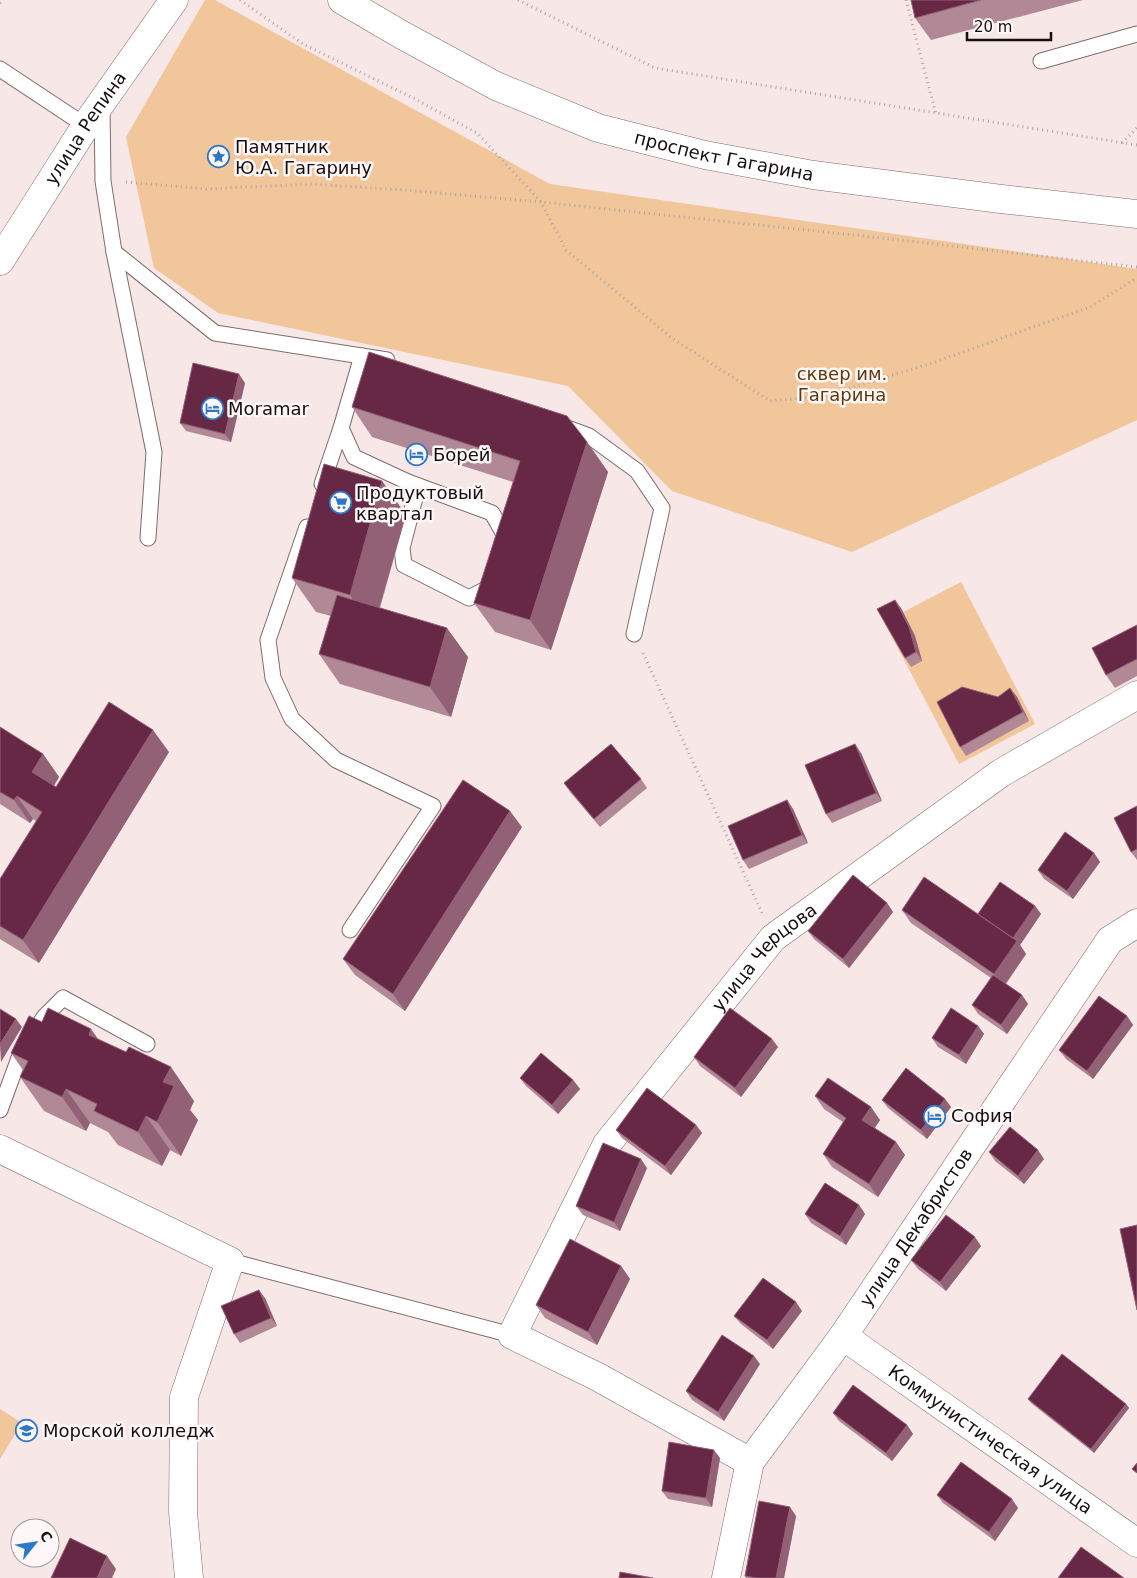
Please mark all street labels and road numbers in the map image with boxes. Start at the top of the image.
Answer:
street label: улица Репина [40,67,130,188]
street label: проспект Гагарина [632,127,815,185]
street label: улица Черцова [707,899,821,1015]
street label: улица Декабристов [855,1144,977,1310]
street label: Коммунистическая улица [884,1360,1096,1518]

